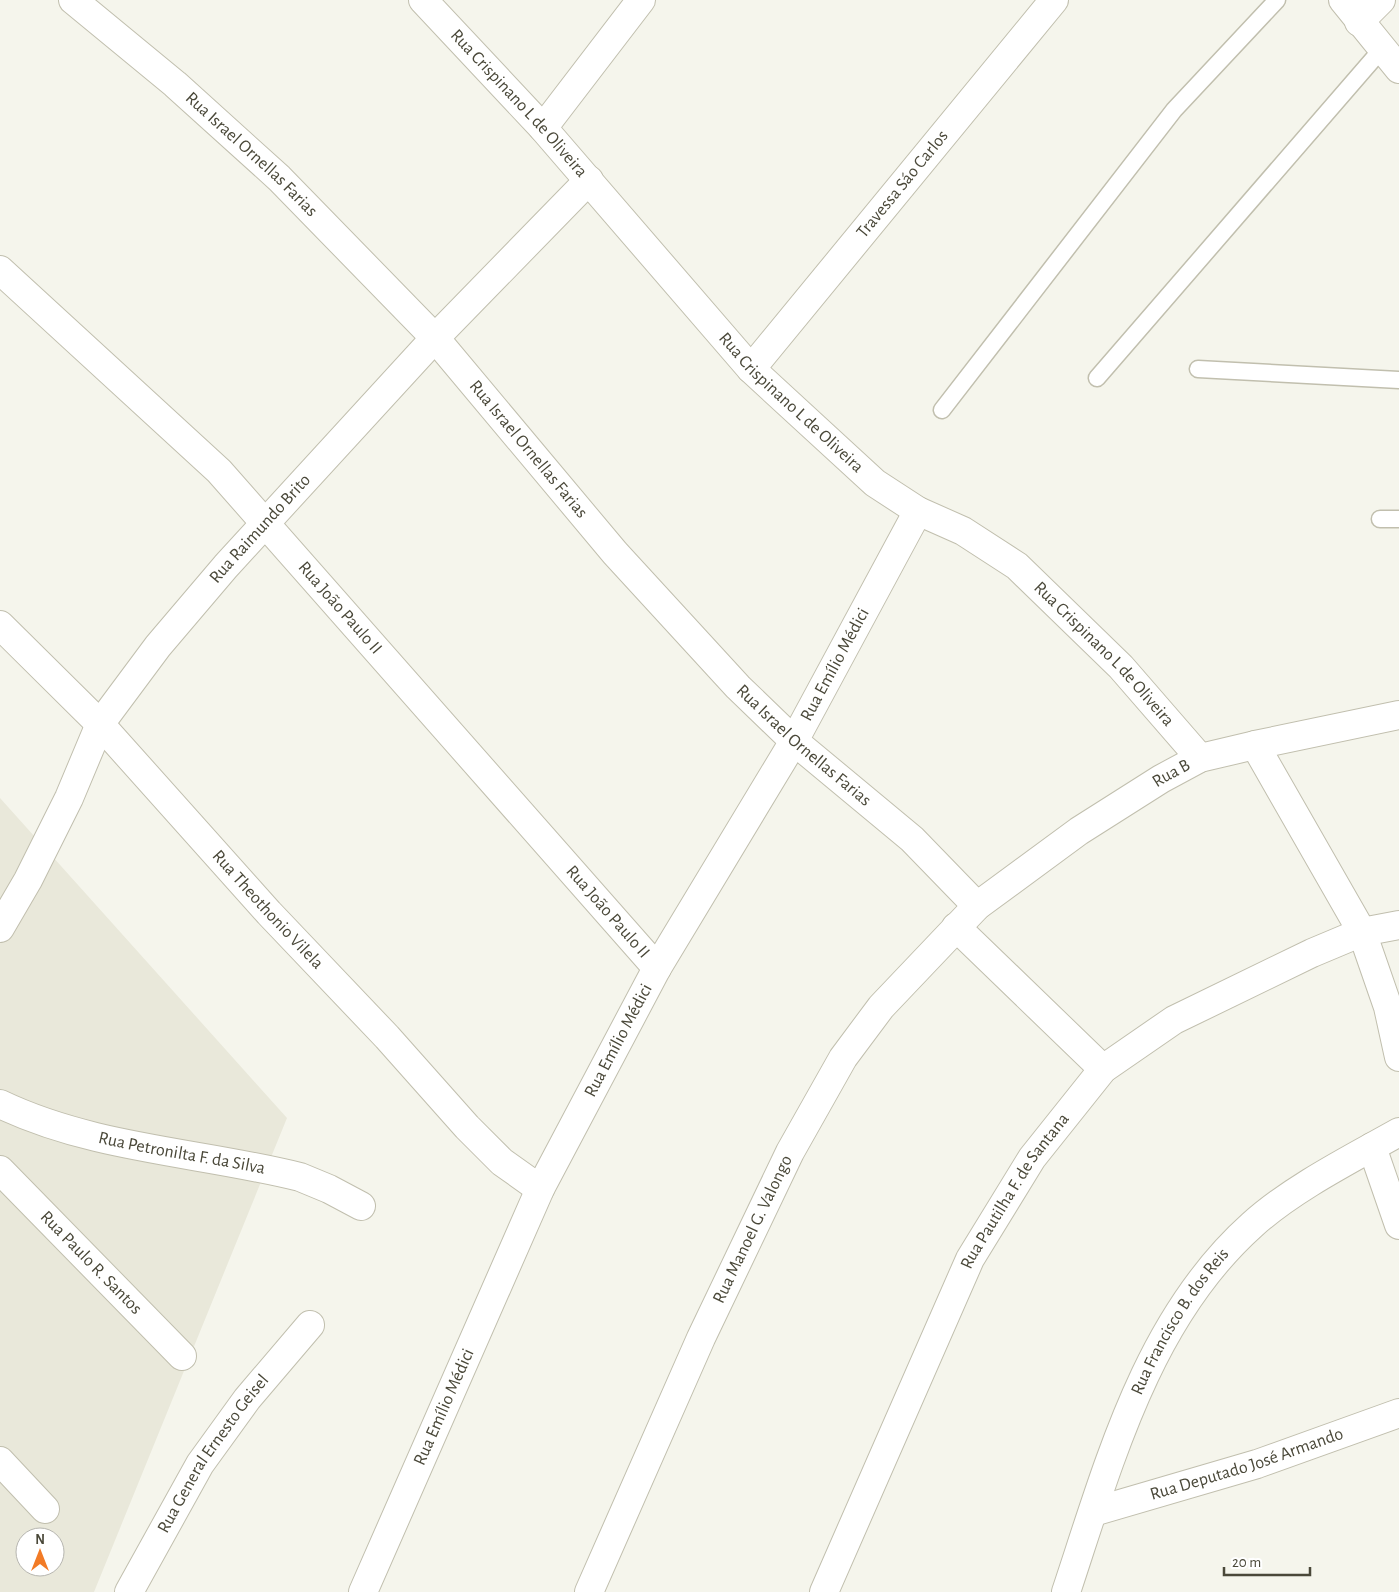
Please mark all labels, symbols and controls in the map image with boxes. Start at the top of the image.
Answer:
street label: Rua Crispinano L de Oliveira [447,26,591,181]
street label: Rua Israel Ornellas Farias [182,89,321,220]
street label: Travessa Sáo Carlos [853,127,952,242]
street label: Rua Crispinano L de Oliveira [715,329,867,476]
street label: Rua Israel Ornellas Farias [466,377,591,522]
street label: Rua Raimundo Brito [206,471,314,587]
street label: Rua João Paulo II [294,558,385,658]
street label: Rua Crispinano L de Oliveira [1030,578,1177,730]
street label: Rua Emílio Médici [797,605,873,724]
street label: Rua Israel Ornellas Farias [733,681,874,810]
street label: Rua B [1149,756,1193,791]
street label: Rua Theothonio Vilela [209,847,327,973]
street label: Rua João Paulo II [562,862,653,962]
street label: Rua Emílio Médici [581,981,656,1100]
street label: Rua Pautilha F. de Santana [958,1110,1073,1272]
street label: Rua Petronilta F. da Silva [97,1129,267,1178]
street label: Rua Manoel G. Valongo [710,1152,796,1306]
street label: Rua Paulo R. Santos [37,1208,145,1318]
street label: Rua Francisco B. dos Reis [1128,1245,1233,1398]
street label: Rua Emílio Médici [411,1346,478,1468]
street label: Rua General Ernesto Geisel [154,1371,272,1536]
street label: Rua Deputado José Armando [1148,1425,1346,1504]
north arrow [15,1527,65,1577]
text: N [35,1533,45,1547]
scale bar [1224,1544,1310,1576]
text: 20 m [1232,1555,1261,1570]

